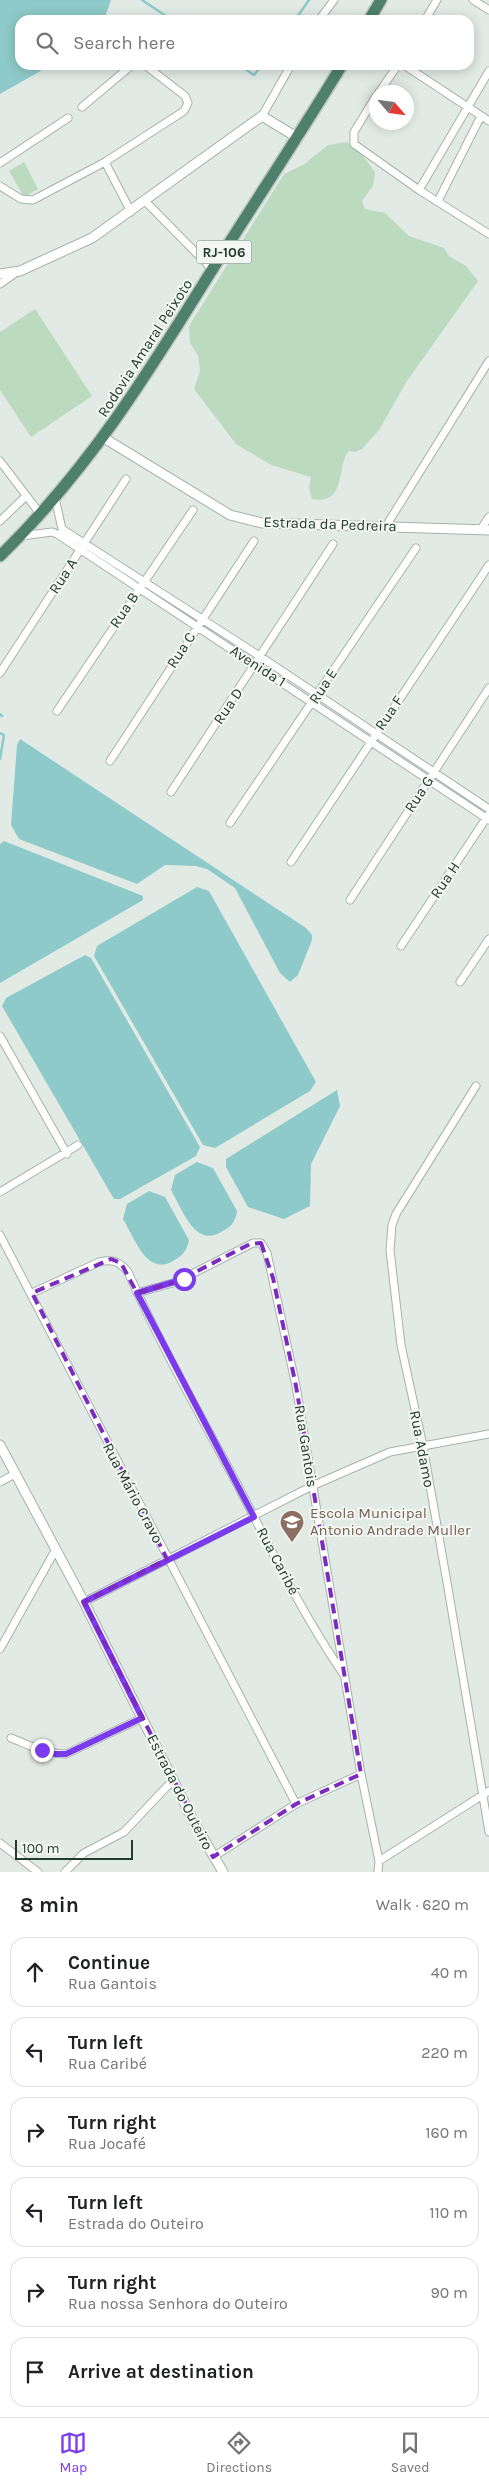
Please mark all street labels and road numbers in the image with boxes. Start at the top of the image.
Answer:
road number: RJ-106 [196,240,252,264]
street label: Rodovia Amaral Peixoto [94,276,196,420]
street label: Estrada da Pedreira [263,513,397,535]
street label: Rua A [45,555,81,597]
street label: Rua B [106,589,142,631]
street label: Rua C [163,629,199,671]
street label: Avenida 1 [227,641,289,691]
street label: Rua E [305,665,341,707]
street label: Rua D [209,684,247,728]
street label: Rua F [371,692,407,734]
street label: Rua G [401,772,437,816]
street label: Rua H [426,858,464,902]
street label: Rua Gantois [291,1403,321,1489]
street label: Rua Adamo [406,1409,438,1489]
street label: Rua Mário Cravo [99,1440,167,1546]
street label: Rua Caribé [253,1524,303,1598]
street label: Estrada do Outeiro [143,1731,217,1853]

